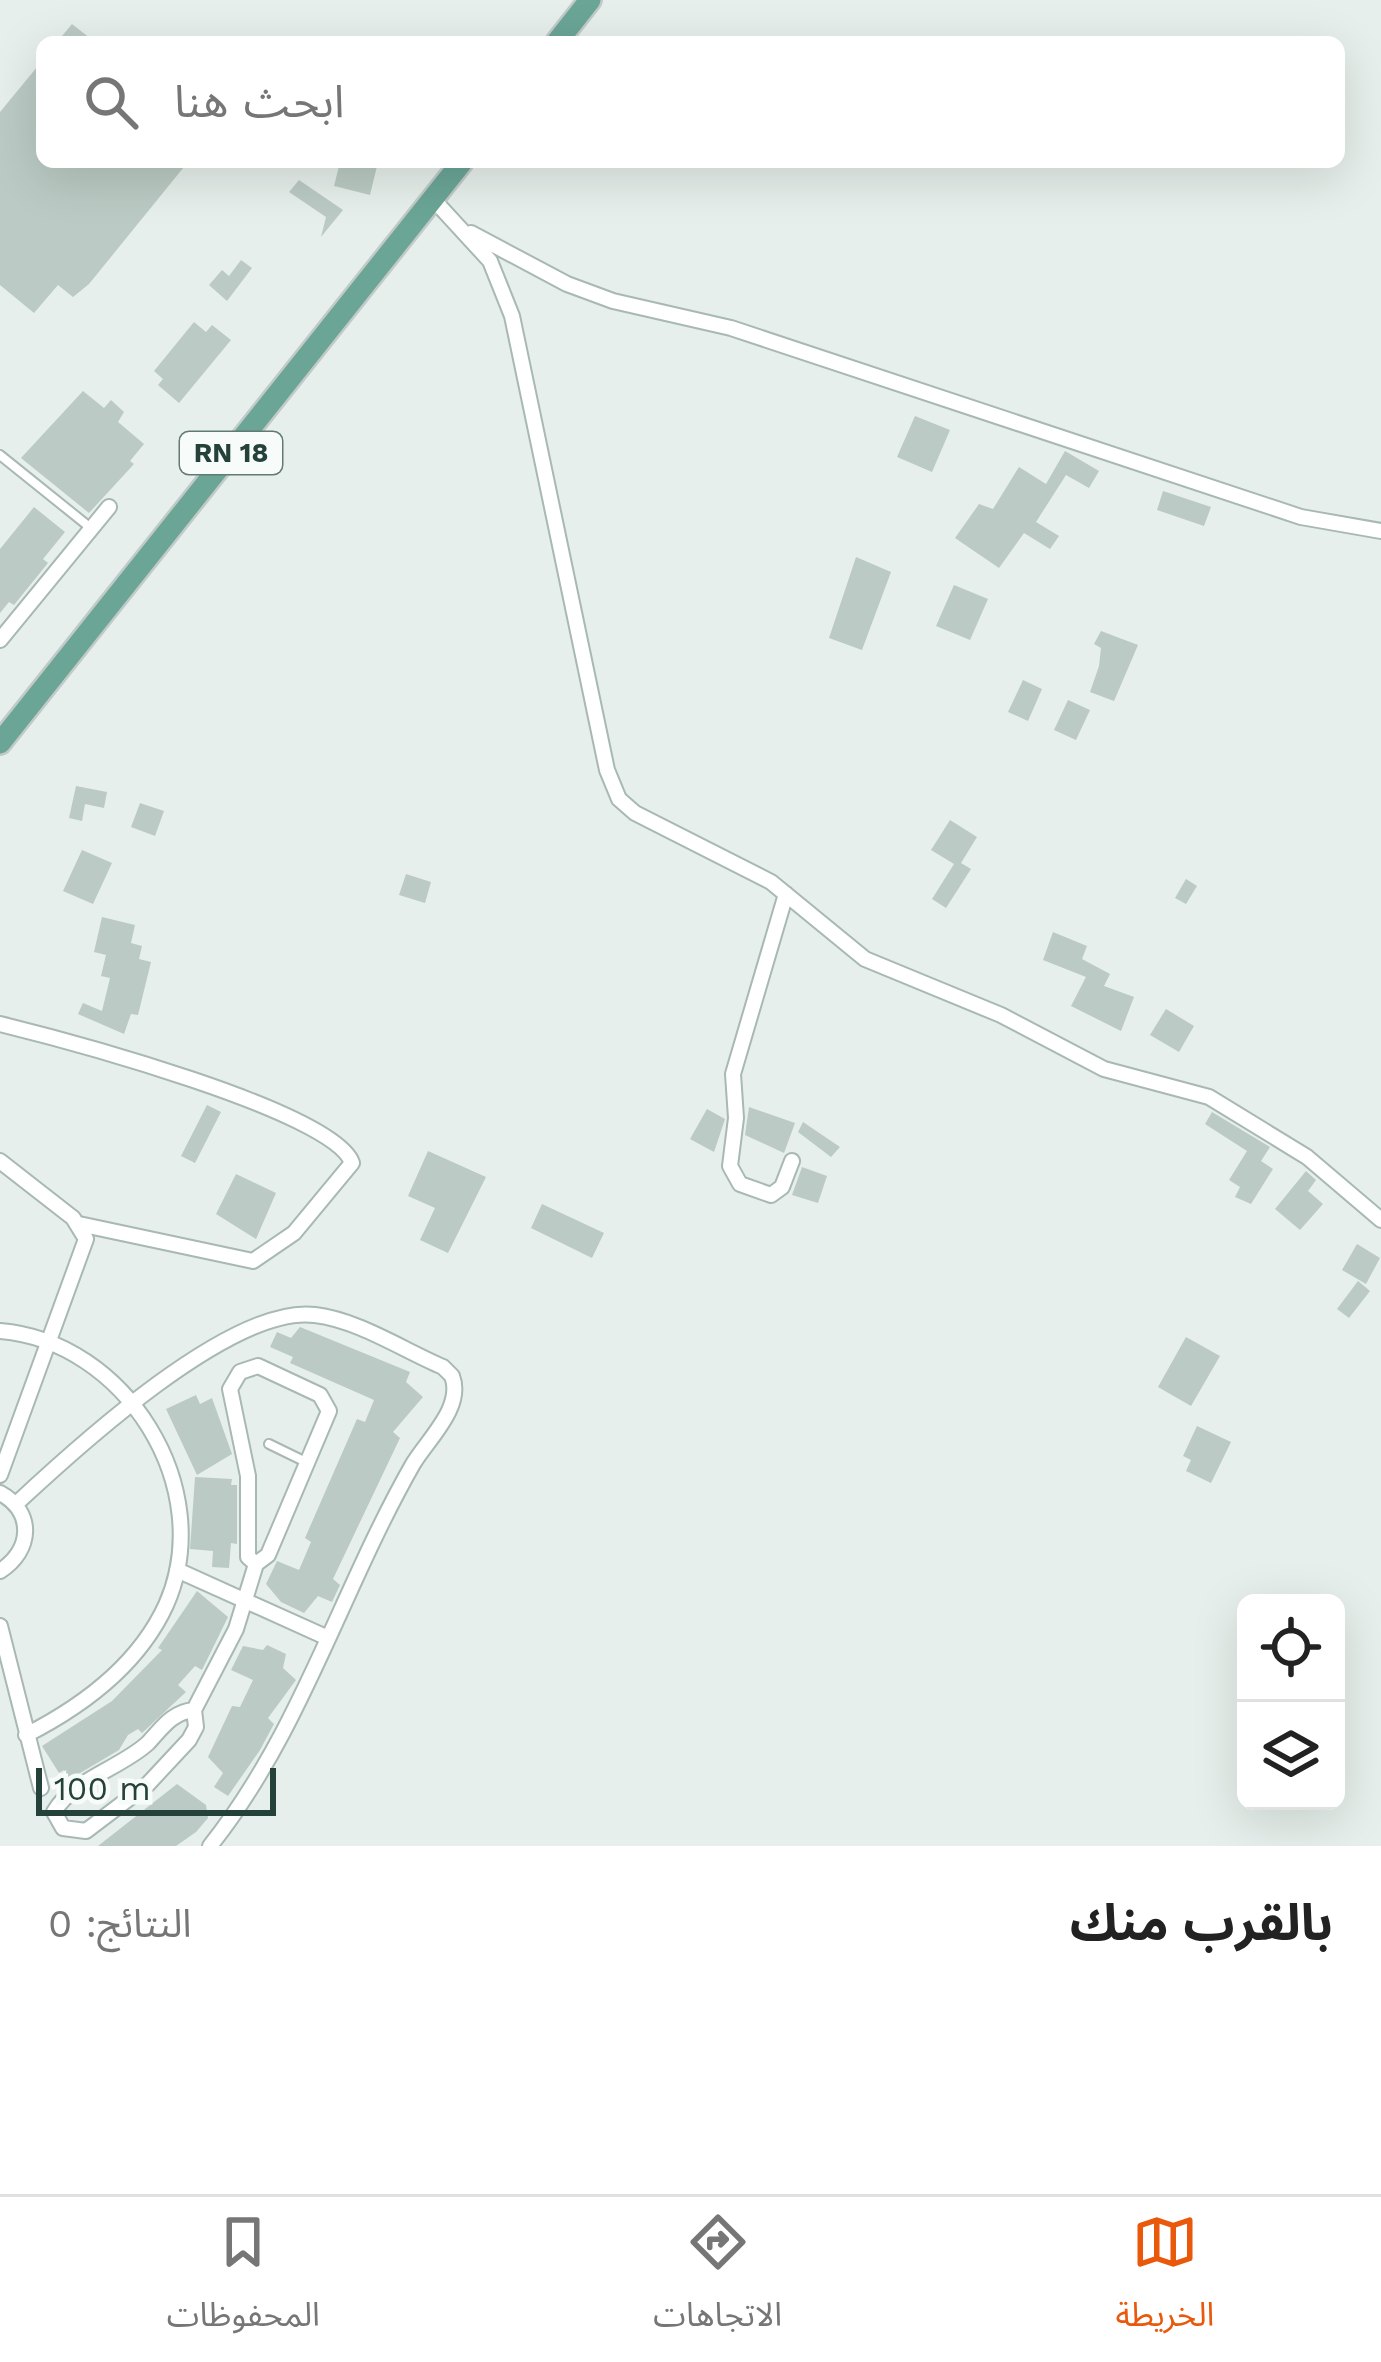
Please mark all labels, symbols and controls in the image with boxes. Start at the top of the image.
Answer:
search box [36,36,1345,168]
icon: search [78,69,144,135]
text: ابحث هنا [174,75,344,128]
road number: RN 18 [180,432,282,474]
map controls [1237,1594,1345,1810]
button: locate [1237,1594,1345,1702]
button: layers [1237,1702,1345,1810]
scale bar [36,1762,276,1815]
text: 100 m [54,1769,151,1808]
text: بالقرب منك [1070,1893,1333,1952]
text: النتائج: 0 [48,1901,192,1946]
tab: المحفوظات [167,2209,320,2350]
tab: الاتجاهات [653,2209,782,2350]
tab: الخريطة [1115,2209,1214,2350]

